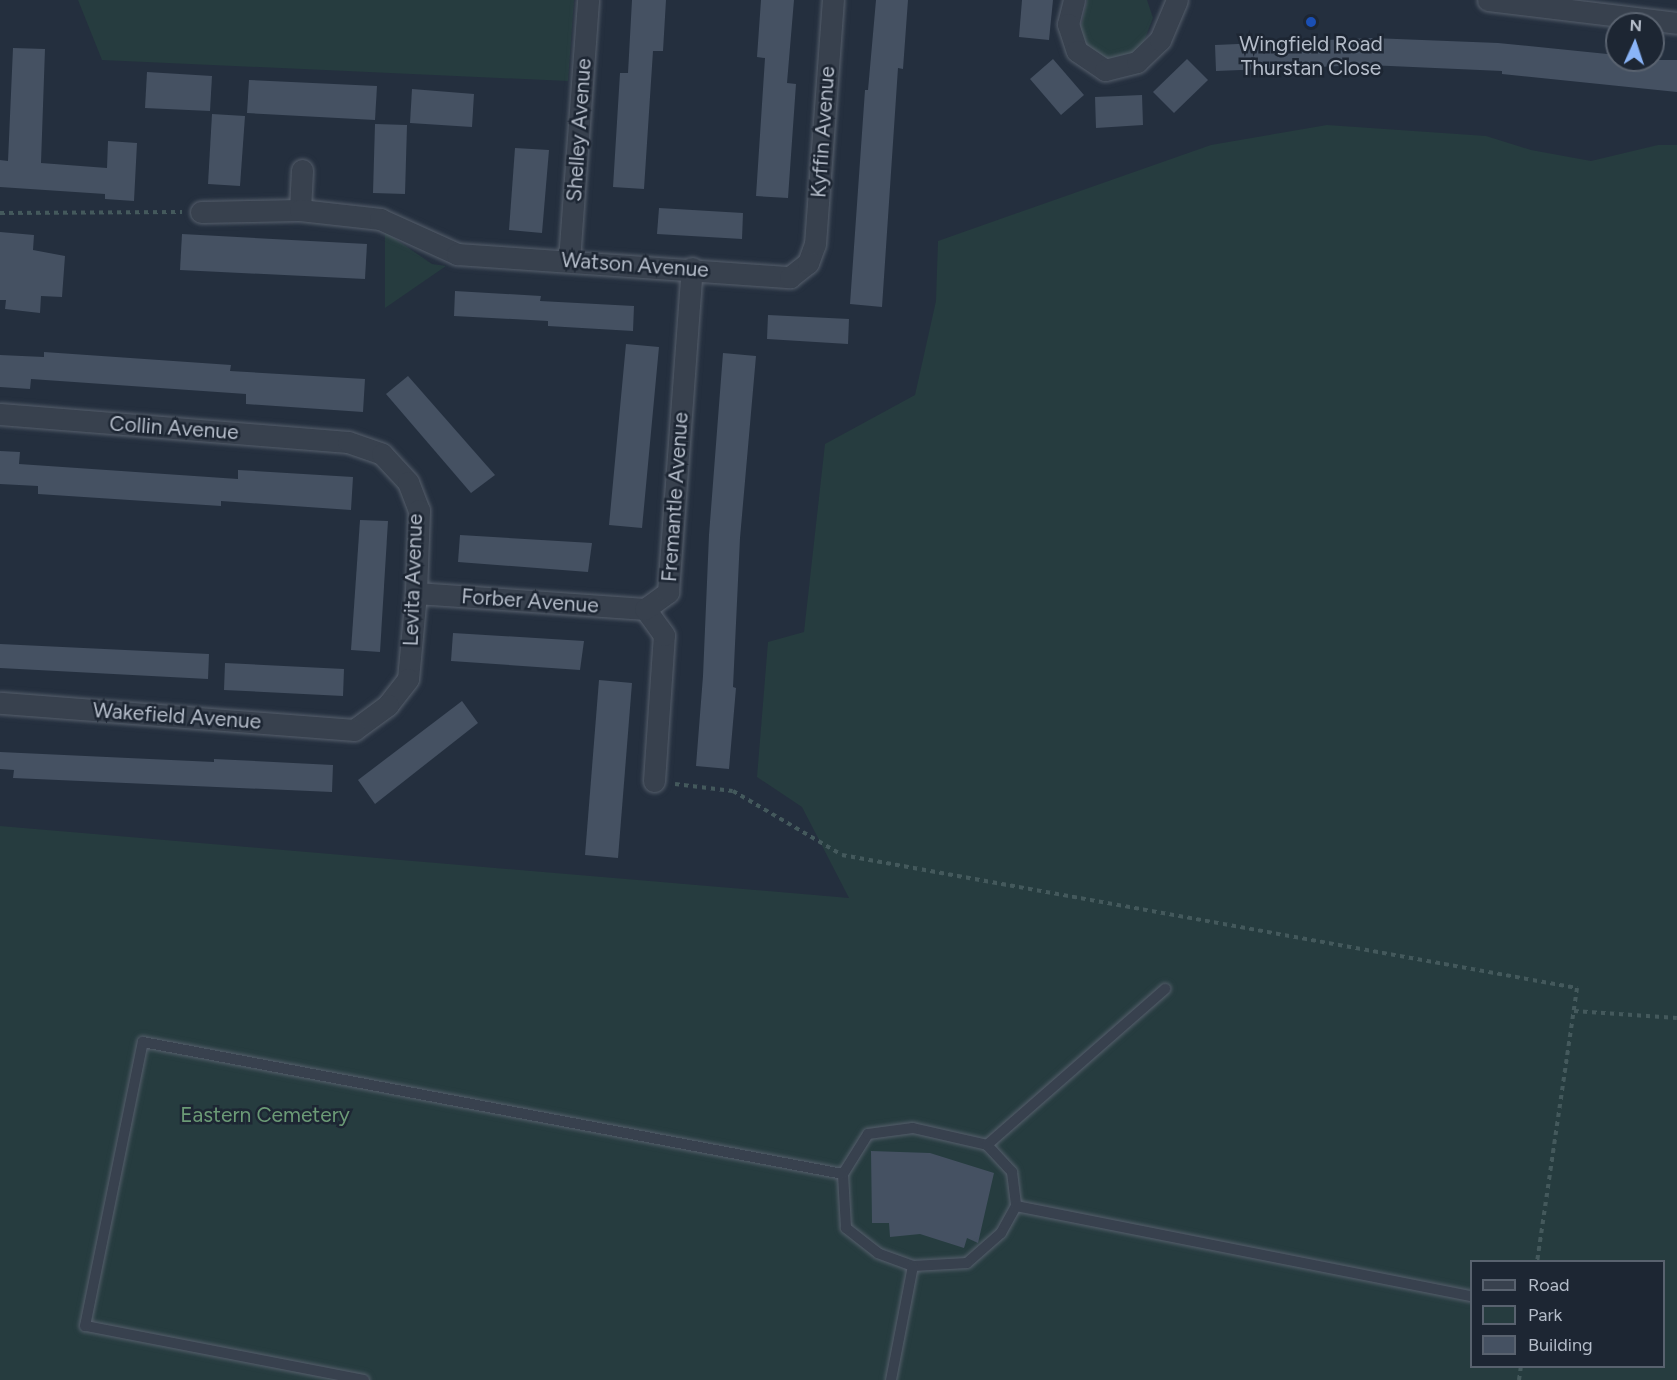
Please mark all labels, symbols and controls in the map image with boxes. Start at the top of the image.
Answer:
north arrow [1605,12,1665,72]
marker: Wingfield Road Thurstan Close [1304,15,1318,29]
text: N [1629,16,1643,35]
place label: Wingfield Road Thurstan Close [1239,31,1383,81]
street label: Shelley Avenue [561,57,597,203]
street label: Kyffin Avenue [806,65,840,199]
street label: Watson Avenue [560,247,710,283]
street label: Collin Avenue [109,411,239,445]
street label: Fremantle Avenue [656,411,694,583]
street label: Levita Avenue [398,513,428,647]
street label: Forber Avenue [460,584,600,618]
street label: Wakefield Avenue [92,698,262,734]
park label: Eastern Cemetery [180,1102,350,1128]
legend [1470,1260,1665,1368]
text: Road [1528,1274,1569,1296]
text: Park [1528,1304,1562,1326]
text: Building [1528,1334,1593,1356]

